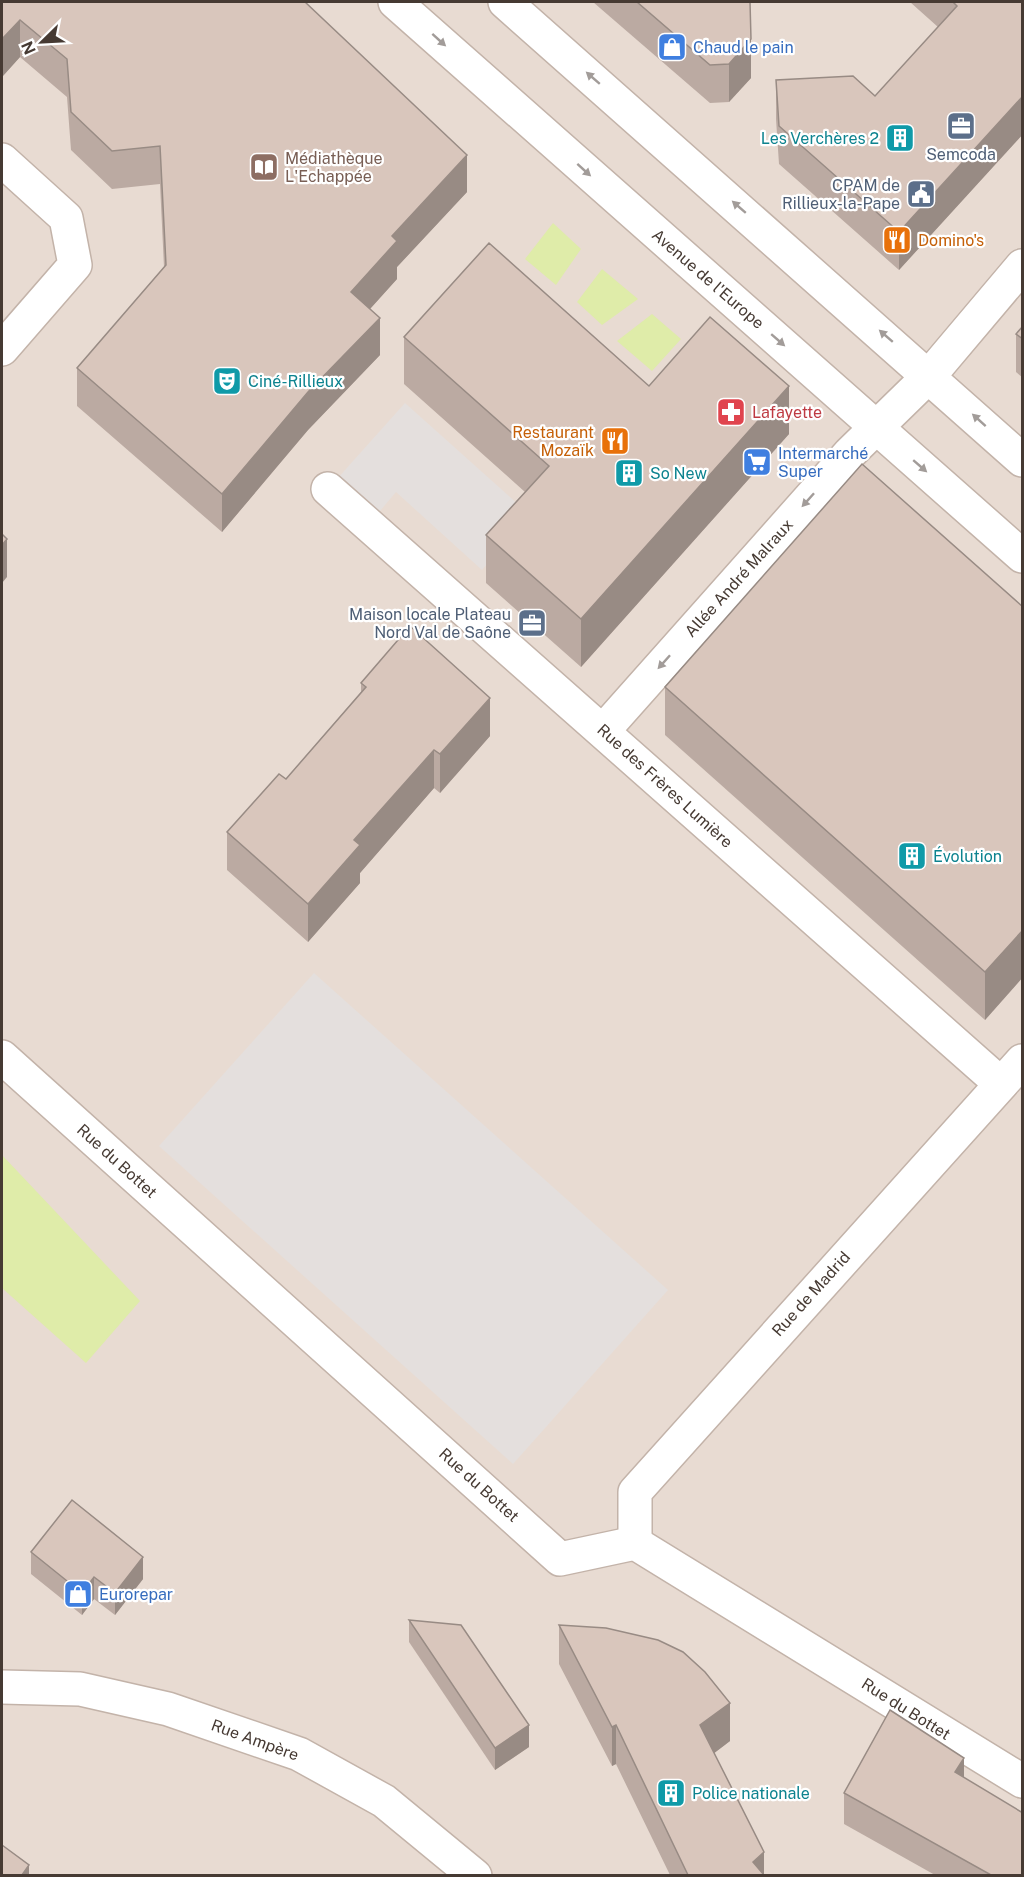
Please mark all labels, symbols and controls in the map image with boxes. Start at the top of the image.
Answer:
north arrow [12,12,72,72]
shop icon: Chaud le pain [656,31,688,63]
one-way arrow [431,33,446,47]
text: N [18,38,40,57]
place label: Chaud le pain [693,38,794,57]
one-way arrow [586,72,601,85]
office icon: Semcoda [945,110,977,142]
building icon: Les Verchères 2 [884,122,916,154]
place label: Les Verchères 2 [761,129,879,148]
place label: Semcoda [926,145,996,164]
place label: Médiathèque L'Echappée [285,149,383,186]
library icon: Médiathèque L'Echappée [248,151,280,183]
one-way arrow [577,163,592,177]
place label: CPAM de Rillieux-la-Pape [782,176,900,213]
public building icon: CPAM de Rillieux-la-Pape [905,178,937,210]
one-way arrow [732,201,747,214]
restaurant icon: Domino's [881,224,913,256]
street label: Avenue de l'Europe [648,225,768,333]
place label: Domino's [918,231,984,250]
one-way arrow [879,330,894,343]
one-way arrow [770,333,785,346]
theatre icon: Ciné-Rillieux [211,365,243,397]
place label: Ciné-Rillieux [248,372,343,391]
pharmacy icon: Lafayette [715,396,747,428]
place label: Lafayette [752,403,822,422]
one-way arrow [972,413,987,427]
place label: Restaurant Mozaïk [512,423,594,460]
restaurant icon: Restaurant Mozaïk [599,425,631,457]
place label: Intermarché Super [778,444,868,481]
supermarket icon: Intermarché Super [741,446,773,478]
building icon: So New [613,457,645,489]
one-way arrow [913,459,928,473]
place label: So New [650,464,707,483]
one-way arrow [801,493,815,508]
street label: Allée André Malraux [681,515,797,641]
place label: Maison locale Plateau Nord Val de Saône [349,605,511,642]
office icon: Maison locale Plateau Nord Val de Saône [516,607,548,639]
one-way arrow [658,654,671,669]
street label: Rue des Frères Lumière [593,720,737,852]
building icon: Évolution [896,840,928,872]
place label: Évolution [933,846,1002,866]
street label: Rue du Bottet [73,1120,161,1202]
street label: Rue de Madrid [768,1248,854,1340]
street label: Rue du Bottet [435,1444,523,1526]
shop icon: Eurorepar [62,1578,94,1610]
place label: Eurorepar [99,1585,173,1604]
street label: Rue du Bottet [858,1674,954,1744]
street label: Rue Ampère [209,1715,301,1765]
building icon: Police nationale [655,1777,687,1809]
place label: Police nationale [692,1784,810,1803]

